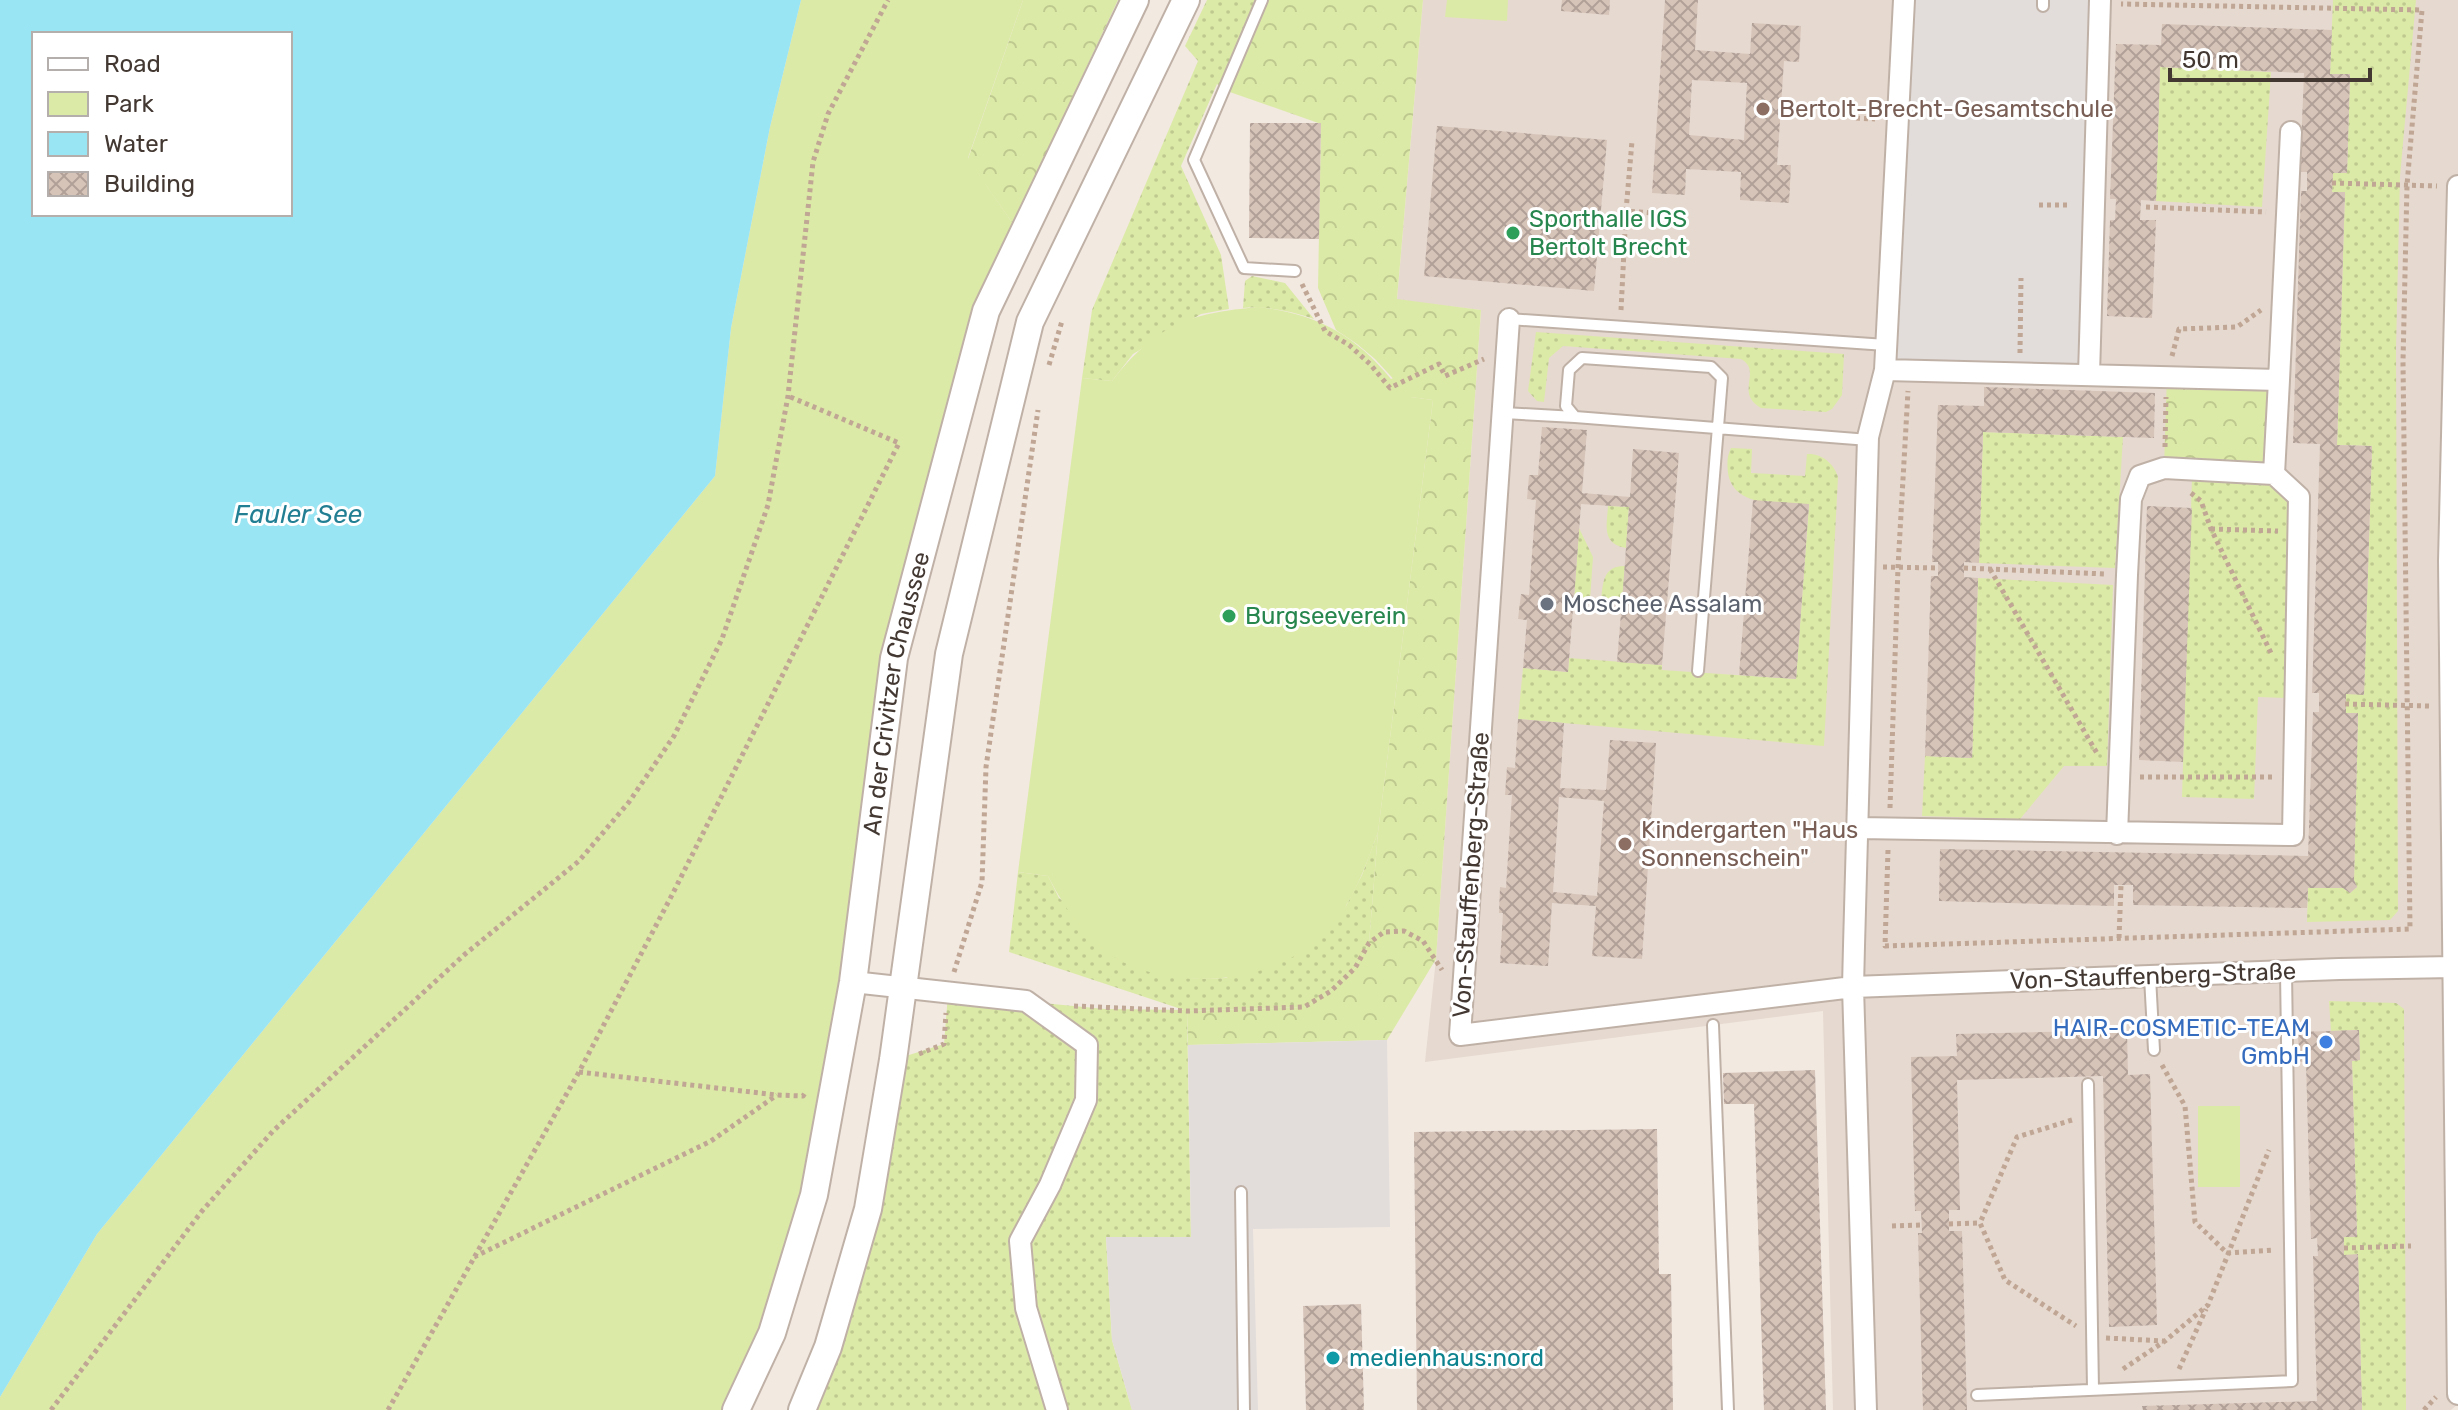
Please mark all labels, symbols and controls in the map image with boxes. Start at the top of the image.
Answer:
legend [32,32,292,216]
scale bar [2170,32,2370,82]
text: 50 m [2182,46,2239,74]
text: Road [104,50,161,78]
text: Park [104,90,155,118]
place label: Bertolt-Brecht-Gesamtschule [1779,95,2114,123]
marker: Bertolt-Brecht-Gesamtschule [1754,100,1772,118]
text: Water [104,130,168,158]
text: Building [104,170,195,198]
place label: Sporthalle IGS Bertolt Brecht [1529,205,1687,261]
marker: Sporthalle IGS Bertolt Brecht [1504,224,1522,242]
water label: Fauler See [234,499,362,530]
street label: An der Crivitzer Chaussee [858,549,936,837]
place label: Moschee Assalam [1563,590,1762,618]
marker: Moschee Assalam [1538,595,1556,613]
place label: Burgseeverein [1245,602,1406,630]
marker: Burgseeverein [1220,607,1238,625]
street label: Von-Stauffenberg-Straße [1447,731,1495,1019]
place label: Kindergarten "Haus Sonnenschein" [1641,816,1858,872]
marker: Kindergarten "Haus Sonnenschein" [1616,835,1634,853]
street label: Von-Stauffenberg-Straße [2009,957,2297,995]
place label: HAIR-COSMETIC-TEAM GmbH [2053,1014,2310,1070]
marker: HAIR-COSMETIC-TEAM GmbH [2317,1033,2335,1051]
place label: medienhaus:nord [1349,1344,1544,1372]
marker: medienhaus:nord [1324,1349,1342,1367]

